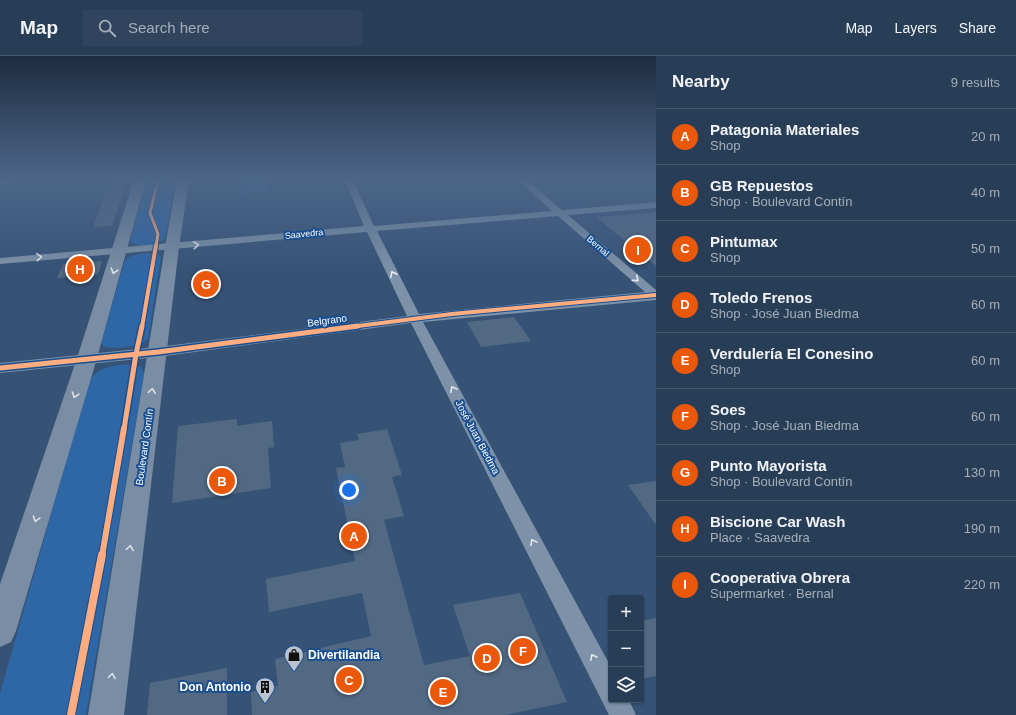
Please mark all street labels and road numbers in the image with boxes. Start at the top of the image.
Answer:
street label: Saavedra [284,227,324,241]
street label: Bernal [585,234,611,258]
street label: Belgrano [306,312,348,329]
street label: José Juan Biedma [453,398,502,477]
street label: Boulevard Contín [134,408,155,486]

